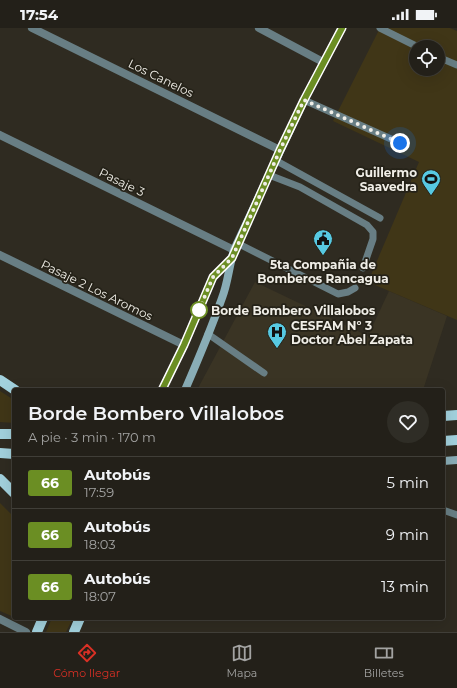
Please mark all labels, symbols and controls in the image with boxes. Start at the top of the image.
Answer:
text: 17:54 [20,5,58,24]
map controls [409,40,445,76]
button: locate [409,40,445,76]
street label: Los Canelos [126,56,196,100]
your location [390,133,410,153]
street label: Pasaje 3 [97,165,147,200]
place label: Guillermo Saavedra [355,165,417,194]
sports icon: Guillermo Saavedra [420,168,442,196]
public building icon: 5ta Compañia de Bomberos Rancagua [312,228,334,256]
street label: Pasaje 2 Los Aromos [39,256,155,324]
place label: 5ta Compañia de Bomberos Rancagua [257,257,389,286]
marker: Borde Bombero Villalobos [190,301,208,319]
place label: Borde Bombero Villalobos [211,303,376,318]
place label: CESFAM N° 3 Doctor Abel Zapata [291,318,413,347]
hospital icon: CESFAM N° 3 Doctor Abel Zapata [266,321,288,349]
button: heart [387,401,429,443]
text: Borde Bombero Villalobos [28,402,284,425]
text: A pie · 3 min · 170 m [28,429,156,445]
text: Autobús [84,465,150,484]
text: 5 min [386,473,429,492]
text: 66 [41,474,59,492]
text: 17:59 [84,484,114,500]
text: Autobús [84,517,150,536]
text: 9 min [386,525,429,544]
text: 66 [41,526,59,544]
text: 18:03 [84,536,116,552]
text: Autobús [84,569,150,588]
text: 13 min [381,577,429,596]
text: 66 [41,578,59,596]
text: 18:07 [84,588,116,604]
tab: Cómo llegar [53,642,120,680]
tab: Mapa [226,642,257,680]
tab: Billetes [364,642,404,680]

